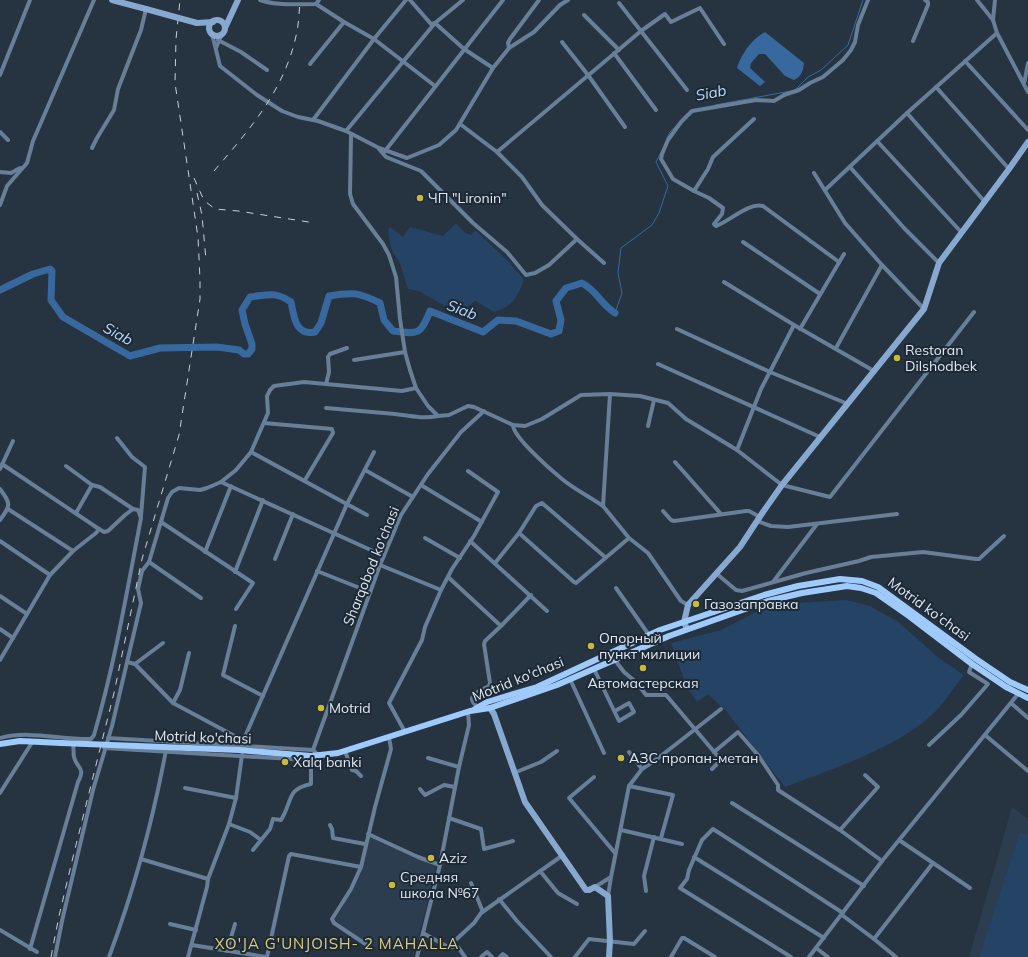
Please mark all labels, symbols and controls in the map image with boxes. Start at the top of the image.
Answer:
water label: Siab [694,80,728,105]
place label: ЧП "Lironin" [428,189,507,207]
marker: ЧП "Lironin" [415,193,425,203]
water label: Siab [444,295,480,324]
water label: Siab [100,318,136,349]
place label: Restoran Dilshodbek [905,341,978,375]
marker: Restoran Dilshodbek [892,353,902,363]
street label: Sharqobod ko'chasi [339,504,403,628]
street label: Motrid ko'chasi [884,573,974,645]
place label: Газозаправка [704,595,799,613]
marker: Газозаправка [691,599,701,609]
place label: Опорный пункт милиции [599,629,700,663]
marker: Опорный пункт милиции [586,641,596,651]
street label: Motrid ko'chasi [470,652,566,706]
marker: Автомастерская [638,663,648,673]
place label: Автомастерская [587,674,699,692]
place label: Motrid [329,699,371,717]
marker: Motrid [316,703,326,713]
street label: Motrid ko'chasi [154,726,252,748]
place label: АЗС пропан-метан [629,749,758,767]
place label: Xalq banki [293,753,361,771]
marker: АЗС пропан-метан [616,753,626,763]
marker: Xalq banki [280,757,290,767]
place label: Aziz [439,849,467,867]
marker: Aziz [426,853,436,863]
place label: Средняя школа №67 [400,868,479,902]
marker: Средняя школа №67 [387,880,397,890]
district label: XO'JA G'UNJOISH- 2 MAHALLA [215,934,459,953]

